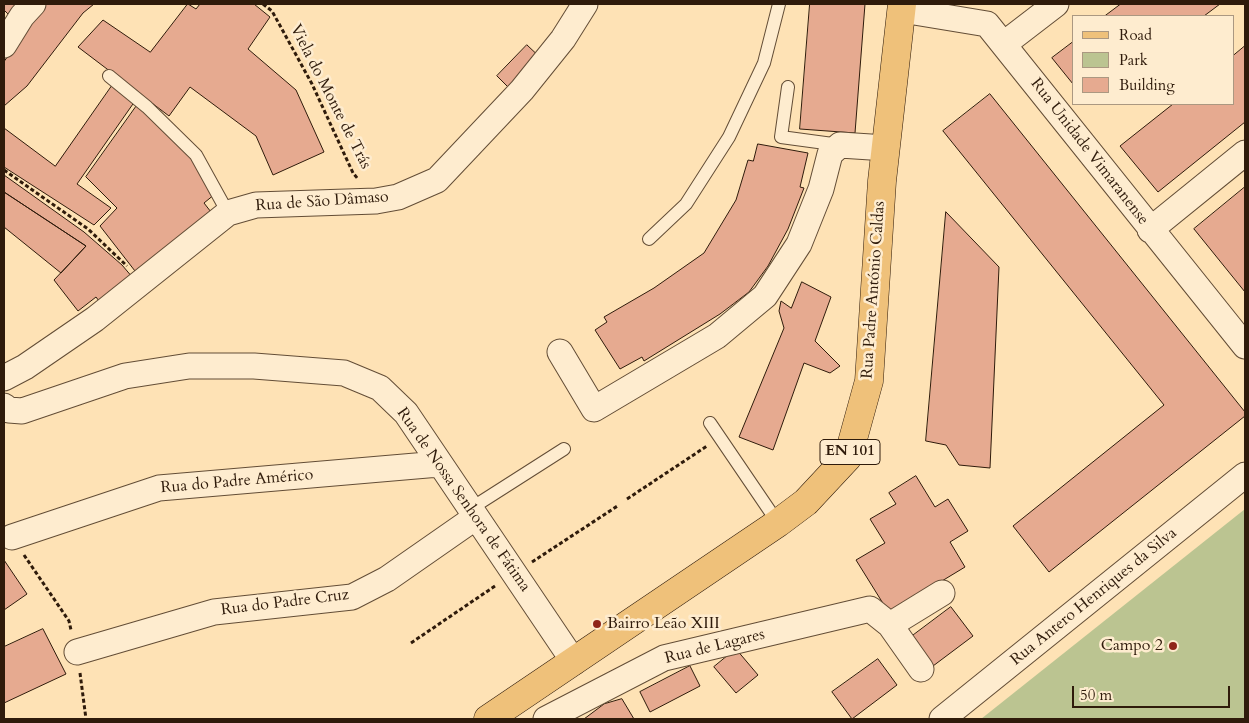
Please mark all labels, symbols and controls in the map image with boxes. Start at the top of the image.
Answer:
legend [1072,15,1234,105]
street label: Viela do Monte de Trás [285,22,375,172]
text: Road [1119,25,1152,45]
text: Park [1119,50,1148,70]
street label: Rua Unidade Vimaranense [1026,75,1152,229]
text: Building [1119,75,1175,95]
street label: Rua de São Dâmaso [255,188,389,216]
street label: Rua Padre António Caldas [858,201,890,379]
street label: Rua de Nossa Senhora de Fátima [392,404,534,596]
road number: EN 101 [820,440,880,464]
street label: Rua do Padre Américo [160,466,314,498]
street label: Rua Antero Henriques da Silva [1007,524,1181,670]
street label: Rua do Padre Cruz [220,586,350,620]
place label: Bairro Leão XIII [607,614,720,634]
marker: Bairro Leão XIII [591,618,603,630]
street label: Rua de Lagares [663,625,767,669]
place label: Campo 2 [1101,636,1163,656]
marker: Campo 2 [1167,640,1179,652]
scale bar [1074,676,1232,708]
text: 50 m [1080,685,1112,705]

